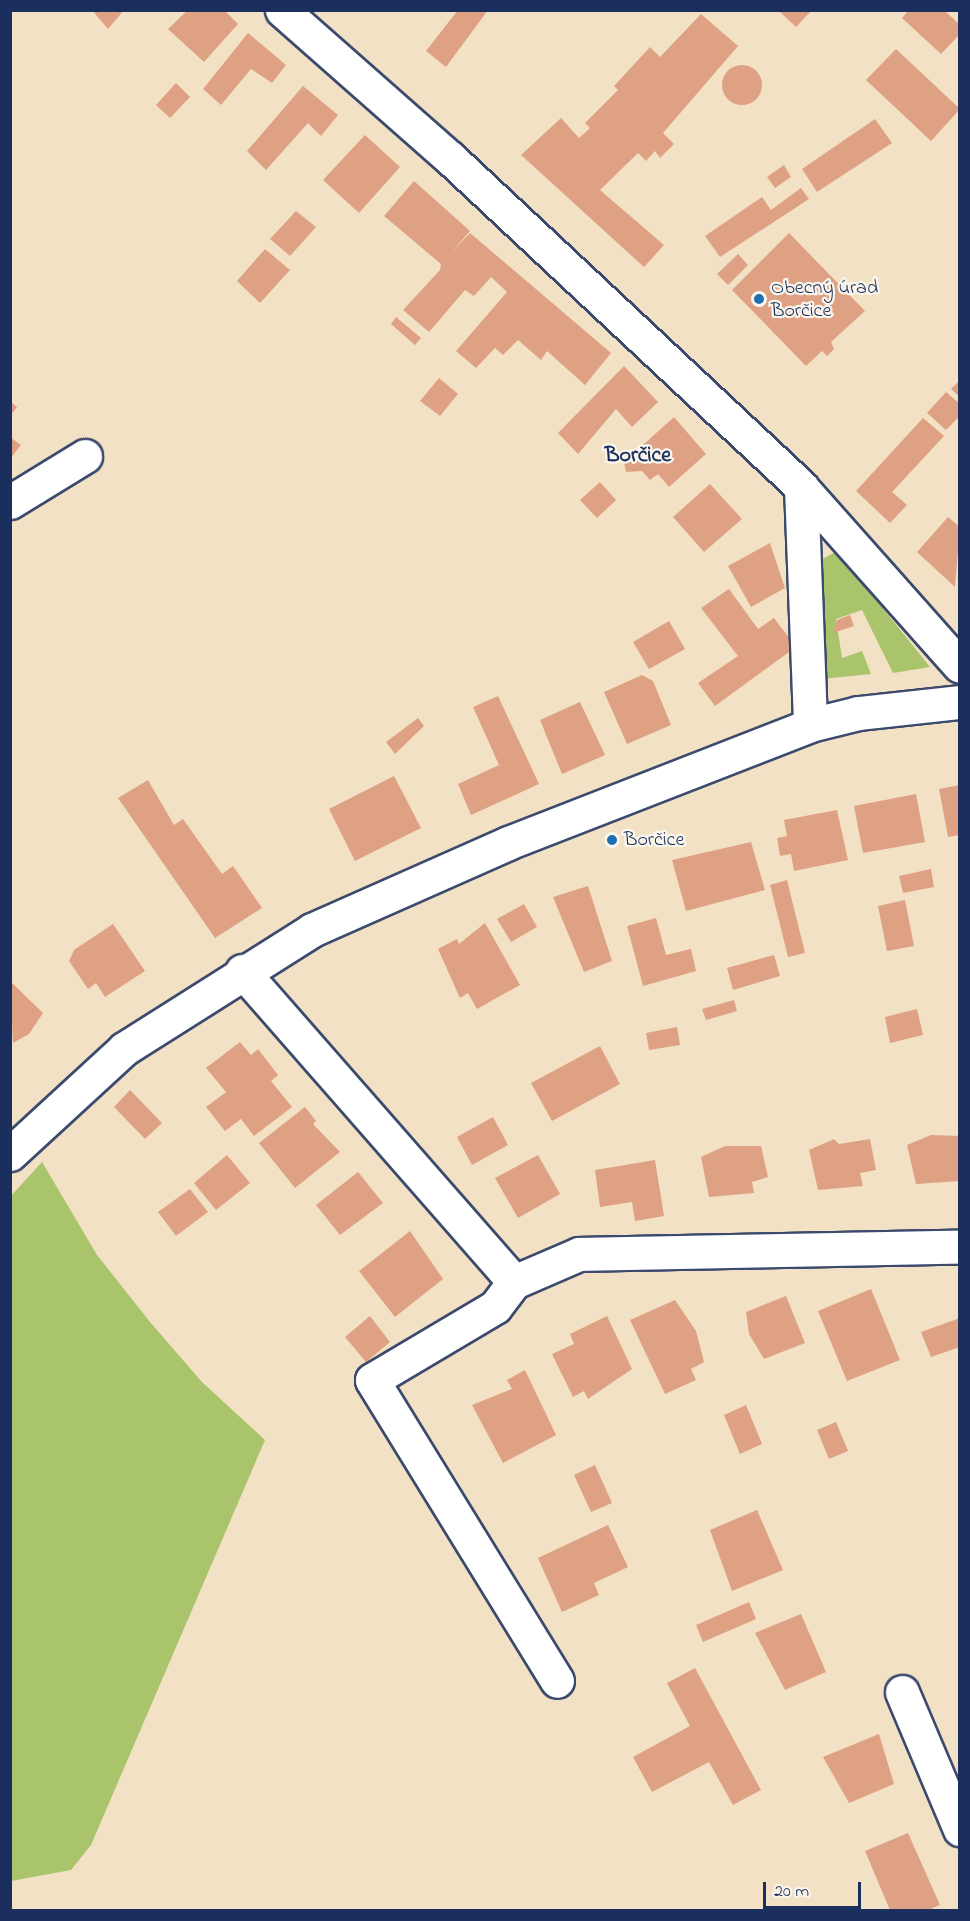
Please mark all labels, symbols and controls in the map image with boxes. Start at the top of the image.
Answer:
place label: Obecný úrad Borčice [771,276,878,323]
marker: Obecný úrad Borčice [752,292,766,306]
district label: Borčice [605,444,671,470]
place label: Borčice [624,828,684,852]
marker: Borčice [605,833,619,847]
scale bar [766,1870,864,1908]
text: 20 m [774,1879,809,1905]

